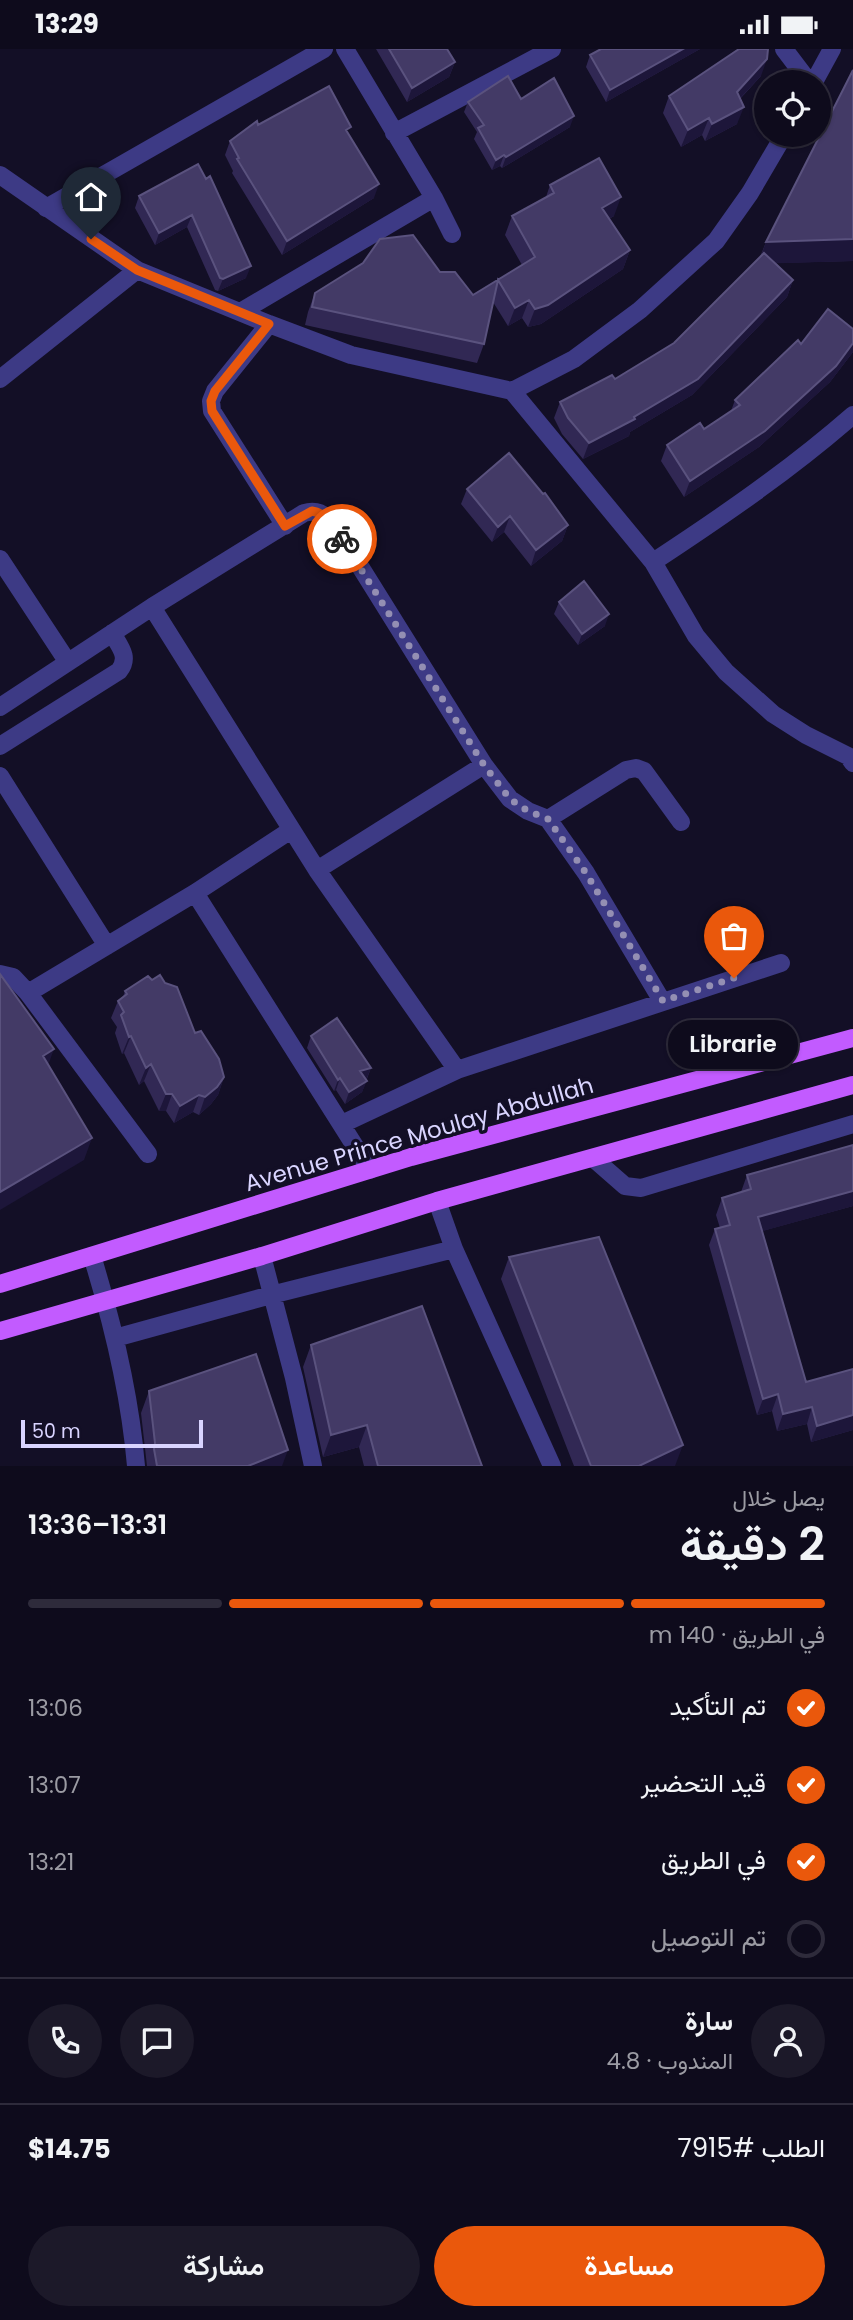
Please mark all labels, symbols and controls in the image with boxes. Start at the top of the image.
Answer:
text: 13:29 [35,6,99,42]
map controls [754,70,831,147]
button: locate [754,70,831,147]
pin [61,167,121,239]
icon: home [72,178,110,216]
courier [307,504,377,574]
icon: bike [323,520,361,558]
pin [704,906,764,978]
icon: bag [715,917,753,955]
callout: Librarie [669,1020,799,1069]
text: Librarie [689,1028,777,1060]
street label: Avenue Prince Moulay Abdullah [241,1069,597,1199]
scale bar [21,1417,203,1449]
text: 50 m [32,1418,81,1445]
text: يصل خلال [733,1482,825,1514]
text: 13:31–13:36 [28,1507,167,1543]
text: 2 دقيقة [680,1512,825,1576]
text: في الطريق · 140 m [649,1619,825,1651]
text: تم التأكيد [670,1688,766,1724]
icon: check [787,1689,825,1727]
text: 13:06 [28,1692,83,1724]
text: قيد التحضير [641,1765,766,1801]
icon: check [787,1766,825,1804]
text: 13:07 [28,1769,81,1801]
text: في الطريق [661,1842,766,1878]
icon: check [787,1843,825,1881]
text: 13:21 [28,1846,74,1878]
text: تم التوصيل [651,1919,766,1955]
text: سارة [685,2003,733,2039]
button: phone [28,2004,102,2078]
button: chat [120,2004,194,2078]
button: person [751,2004,825,2078]
text: المندوب · 4.8 [607,2045,733,2077]
text: الطلب #7915 [677,2130,825,2166]
text: $14.75 [28,2131,111,2167]
button: مشاركة [28,2226,420,2306]
button: مساعدة [434,2226,825,2306]

